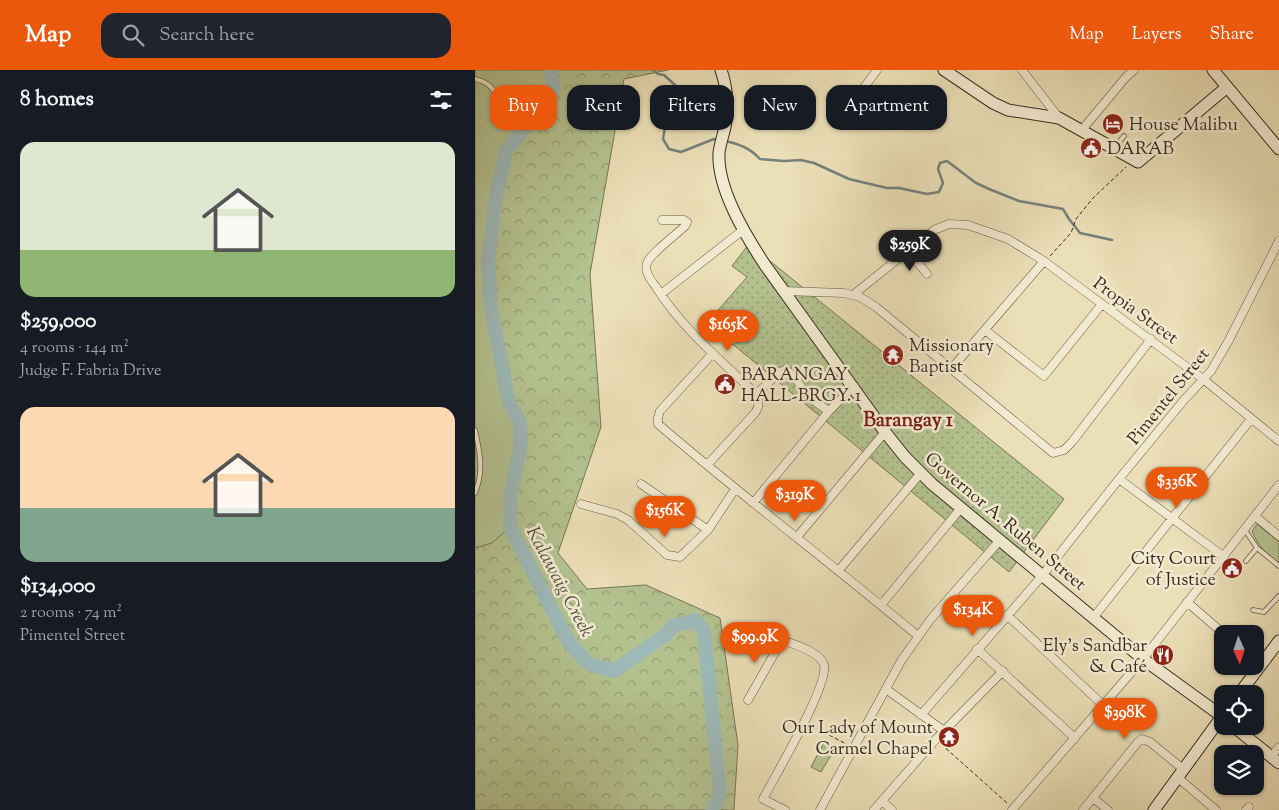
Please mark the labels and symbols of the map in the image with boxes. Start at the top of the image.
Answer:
hotel icon: House Malibu [1101,112,1125,136]
place label: House Malibu [1129,113,1238,139]
public building icon: DARAB [1079,136,1103,160]
place label: DARAB [1107,137,1174,163]
pin: $259K [875,230,945,272]
street label: Propia Street [1087,272,1183,352]
pin: $165K [693,310,763,352]
place label: Missionary Baptist [909,334,994,381]
temple icon: Missionary Baptist [881,343,905,367]
street label: Pimentel Street [1122,343,1217,451]
place label: BARANGAY HALL-BRGY. 1 [741,363,861,410]
public building icon: BARANGAY HALL-BRGY. 1 [713,372,737,396]
district label: Barangay 1 [863,407,953,436]
street label: Governor A. Ruben Street [918,447,1091,598]
pin: $336K [1142,466,1212,509]
pin: $319K [760,480,830,522]
pin: $156K [630,496,700,538]
water label: Kalawaig Creek [518,522,599,643]
place label: City Court of Justice [1131,547,1216,594]
public building icon: City Court of Justice [1220,556,1244,580]
pin: $134K [938,594,1008,637]
pin: $99.9K [714,622,796,664]
north arrow [1214,625,1264,675]
place label: Ely’s Sandbar & Café [1043,634,1147,681]
restaurant icon: Ely’s Sandbar & Café [1151,643,1175,667]
pin: $398K [1090,698,1160,740]
place label: Our Lady of Mount Carmel Chapel [782,716,933,763]
temple icon: Our Lady of Mount Carmel Chapel [937,725,961,749]

